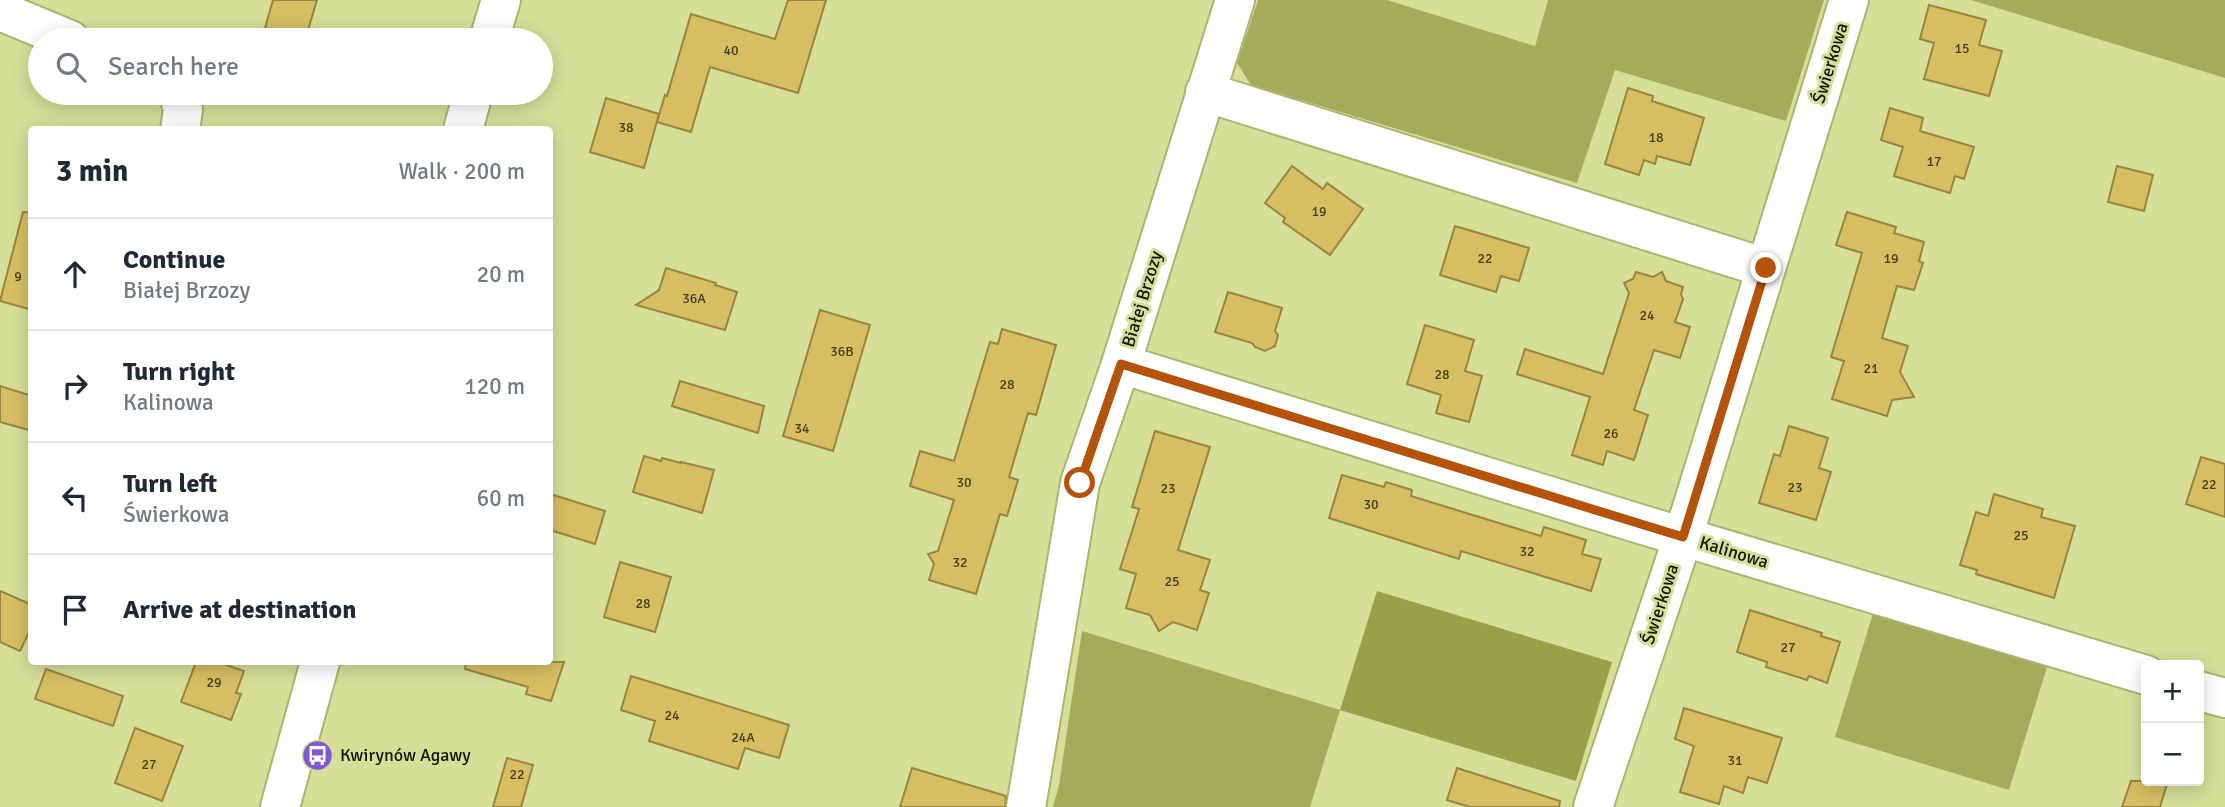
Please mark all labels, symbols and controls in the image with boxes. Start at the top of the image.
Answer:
street label: Świerkowa [1807,20,1853,106]
search box [28,28,553,105]
house number: 15 [1954,40,1970,57]
house number: 40 [723,42,739,59]
icon: search [52,48,90,86]
text: Search here [108,51,239,83]
house number: 38 [618,119,634,136]
house number: 18 [1648,129,1664,146]
text: 3 min [56,153,128,190]
house number: 17 [1926,153,1942,170]
text: Walk · 200 m [399,157,525,186]
house number: 19 [1311,203,1327,220]
text: Continue [123,244,225,276]
street label: Białej Brzozy [1117,248,1167,350]
house number: 22 [1477,250,1493,267]
house number: 19 [1883,250,1899,267]
route end [1750,252,1781,283]
icon: ahead [56,255,94,293]
text: 20 m [477,260,525,289]
house number: 9 [14,268,22,285]
text: Białej Brzozy [123,276,250,305]
house number: 36A [682,290,706,307]
house number: 24 [1639,307,1655,324]
house number: 36B [830,343,854,360]
text: Turn right [123,356,235,388]
house number: 21 [1863,360,1879,377]
house number: 28 [1434,366,1450,383]
icon: right [56,367,94,405]
text: 120 m [464,372,525,401]
house number: 28 [999,376,1015,393]
text: Kalinowa [123,388,214,417]
house number: 34 [794,420,810,437]
house number: 26 [1603,425,1619,442]
route start [1064,467,1095,498]
text: Turn left [123,468,217,500]
house number: 30 [956,474,972,491]
house number: 22 [2201,476,2217,493]
icon: left [56,479,94,517]
house number: 23 [1787,479,1803,496]
house number: 23 [1160,480,1176,497]
text: 60 m [477,484,525,513]
house number: 30 [1363,496,1379,513]
text: Świerkowa [123,500,229,529]
house number: 25 [2013,527,2029,544]
street label: Kalinowa [1697,531,1771,573]
house number: 32 [1519,543,1535,560]
house number: 32 [952,554,968,571]
street label: Świerkowa [1637,561,1683,647]
house number: 25 [1164,573,1180,590]
icon: arrive [56,591,94,629]
text: Arrive at destination [123,594,356,626]
house number: 28 [635,595,651,612]
house number: 27 [1780,639,1796,656]
map controls [2141,660,2204,786]
button: + [2141,660,2204,723]
house number: 29 [206,674,222,691]
house number: 24 [664,707,680,724]
button: − [2141,723,2204,786]
house number: 24A [731,729,755,746]
bus stop icon: Kwirynów Agawy [300,738,334,772]
place label: Kwirynów Agawy [340,744,471,766]
house number: 31 [1727,752,1743,769]
house number: 27 [141,756,157,773]
house number: 22 [509,766,525,783]

